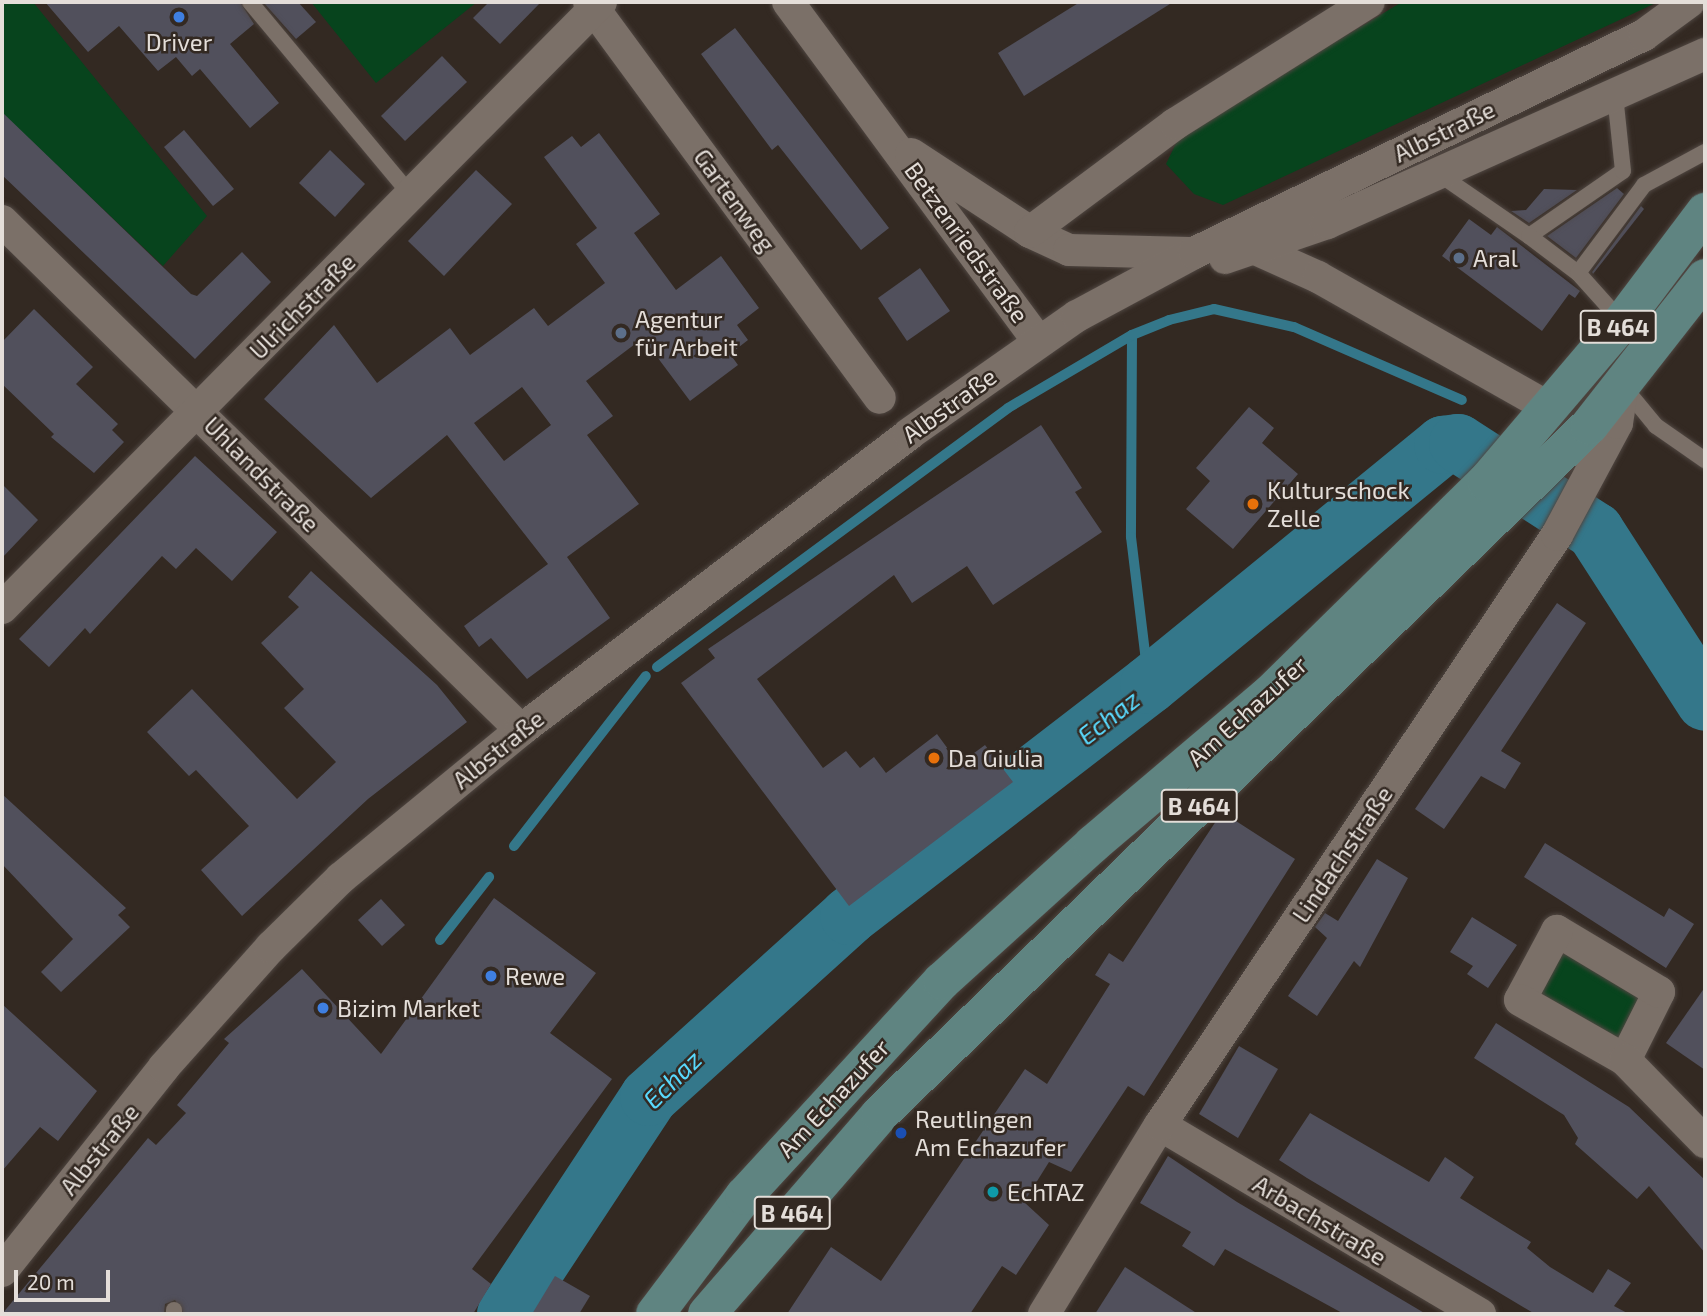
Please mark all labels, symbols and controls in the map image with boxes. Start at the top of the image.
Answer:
marker: Driver [171,9,187,25]
place label: Driver [146,28,212,56]
street label: Albstraße [1389,94,1499,168]
street label: Gartenweg [688,143,782,257]
street label: Betzenriedstraße [899,156,1035,328]
place label: Aral [1473,244,1518,272]
street label: Ulrichstraße [243,247,361,365]
marker: Aral [1451,250,1467,266]
place label: Agentur für Arbeit [635,305,739,361]
road number: B 464 [1580,308,1656,346]
marker: Agentur für Arbeit [613,325,629,341]
street label: Albstraße [896,361,1002,449]
street label: Uhlandstraße [198,410,326,538]
place label: Kulturschock Zelle [1267,476,1410,532]
marker: Kulturschock Zelle [1245,496,1261,512]
street label: Am Echazufer [1181,650,1313,772]
water label: Echaz [1071,683,1145,751]
street label: Albstraße [447,704,549,794]
place label: Da Giulia [948,744,1043,772]
marker: Da Giulia [926,750,942,766]
street label: Lindachstraße [1286,780,1398,928]
road number: B 464 [1160,786,1238,826]
place label: Rewe [505,962,565,990]
marker: Rewe [483,968,499,984]
place label: Bizim Market [337,994,480,1022]
marker: Bizim Market [315,1000,331,1016]
street label: Am Echazufer [771,1033,895,1163]
water label: Echaz [636,1043,708,1115]
street label: Albstraße [54,1098,144,1200]
place label: Reutlingen Am Echazufer [915,1105,1066,1161]
marker: Reutlingen Am Echazufer [893,1125,909,1141]
street label: Arbachstraße [1248,1169,1392,1271]
place label: EchTAZ [1007,1178,1084,1206]
marker: EchTAZ [985,1184,1001,1200]
road number: B 464 [754,1194,830,1232]
scale bar [18,1256,114,1300]
text: 20 m [27,1269,75,1294]

